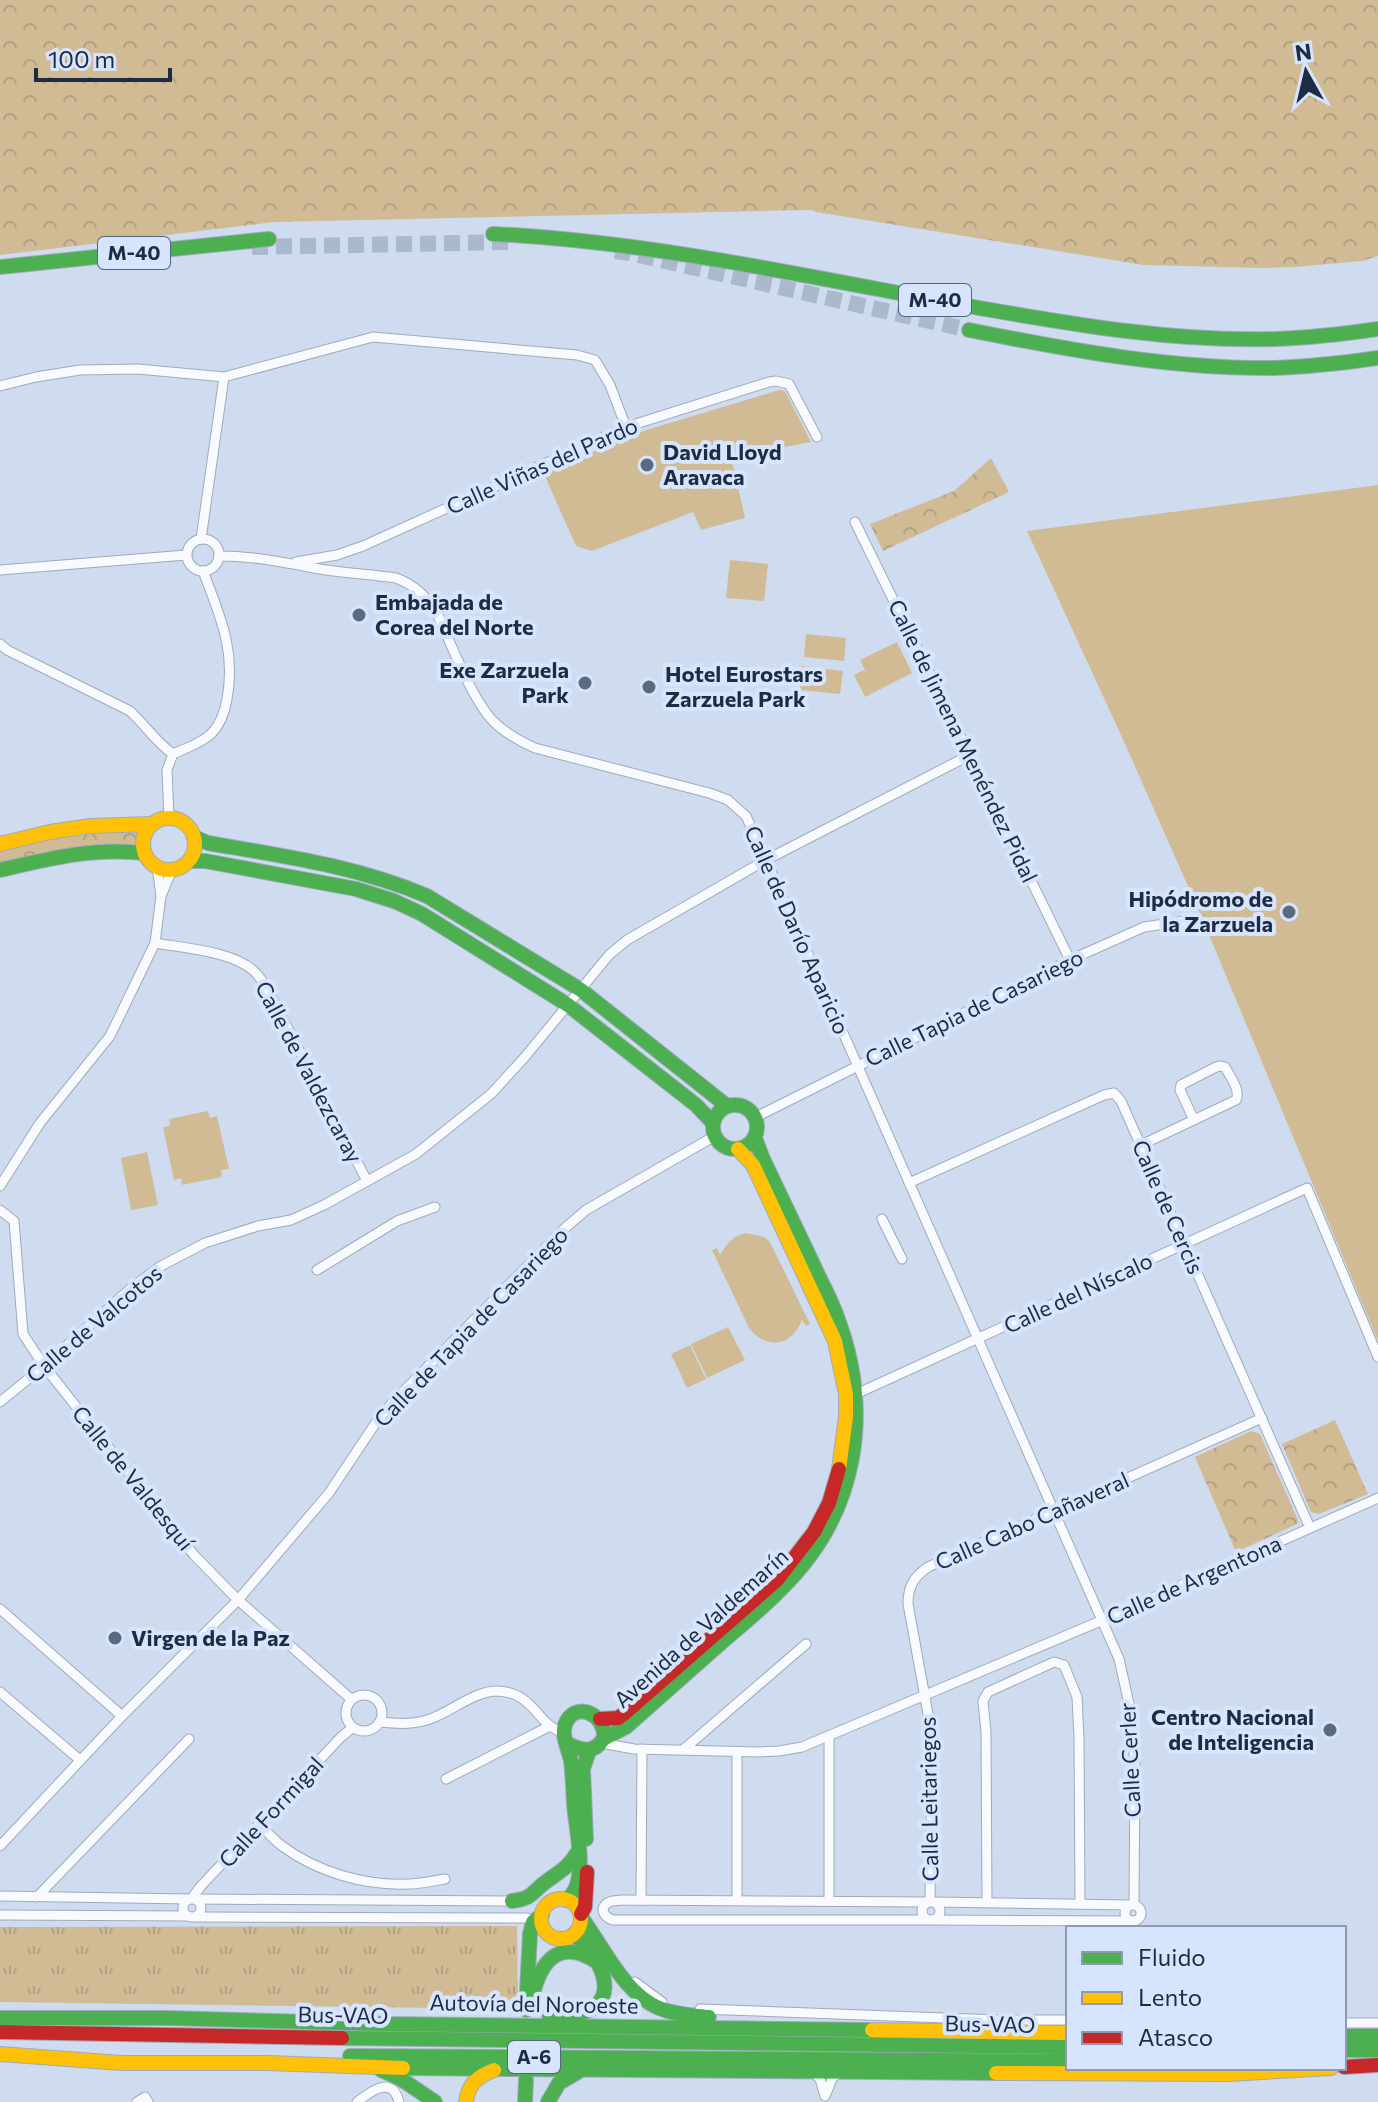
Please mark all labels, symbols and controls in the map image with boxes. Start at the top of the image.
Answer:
scale bar [36,32,170,82]
north arrow [1266,32,1346,112]
text: N [1293,37,1313,66]
text: 100 m [48,44,115,73]
road number: M-40 [98,237,170,269]
road number: M-40 [899,284,971,316]
street label: Calle Viñas del Pardo [442,411,642,520]
place label: David Lloyd Aravaca [663,438,782,490]
marker: David Lloyd Aravaca [638,456,656,474]
place label: Embajada de Corea del Norte [375,588,534,640]
street label: Calle de Jimena Menéndez Pidal [883,595,1044,887]
marker: Embajada de Corea del Norte [350,606,368,624]
place label: Exe Zarzuela Park [439,656,569,708]
place label: Hotel Eurostars Zarzuela Park [665,660,823,712]
marker: Exe Zarzuela Park [576,674,594,692]
marker: Hotel Eurostars Zarzuela Park [640,678,658,696]
street label: Calle de Darío Aparicio [739,821,856,1038]
place label: Hipódromo de la Zarzuela [1128,885,1273,937]
marker: Hipódromo de la Zarzuela [1280,903,1298,921]
street label: Calle Tapia de Casariego [860,943,1087,1072]
street label: Calle de Valdezcaray [250,976,369,1167]
street label: Calle de Cercis [1127,1136,1210,1278]
street label: Calle de Tapia de Casariego [368,1221,573,1432]
street label: Calle del Níscalo [999,1246,1156,1339]
street label: Calle de Valcotos [20,1259,167,1388]
street label: Calle de Valdesquí [67,1400,201,1556]
street label: Calle Cabo Cañaveral [931,1466,1133,1575]
street label: Calle de Argentona [1102,1529,1285,1630]
street label: Avenida de Valdemarín [608,1542,793,1713]
place label: Virgen de la Paz [131,1624,290,1651]
marker: Virgen de la Paz [106,1629,124,1647]
street label: Calle Cerler [1113,1702,1146,1818]
place label: Centro Nacional de Inteligencia [1151,1703,1314,1755]
street label: Calle Leitariegos [914,1716,943,1882]
marker: Centro Nacional de Inteligencia [1321,1721,1339,1739]
street label: Calle Formigal [213,1751,329,1873]
legend [1066,1926,1346,2070]
text: Fluido [1138,1942,1206,1971]
text: Lento [1138,1982,1202,2011]
street label: Autovía del Noroeste [429,1988,639,2019]
street label: Bus-VAO [297,2000,389,2029]
street label: Bus-VAO [944,2009,1036,2038]
text: Atasco [1138,2022,1213,2051]
road number: A-6 [508,2041,560,2073]

